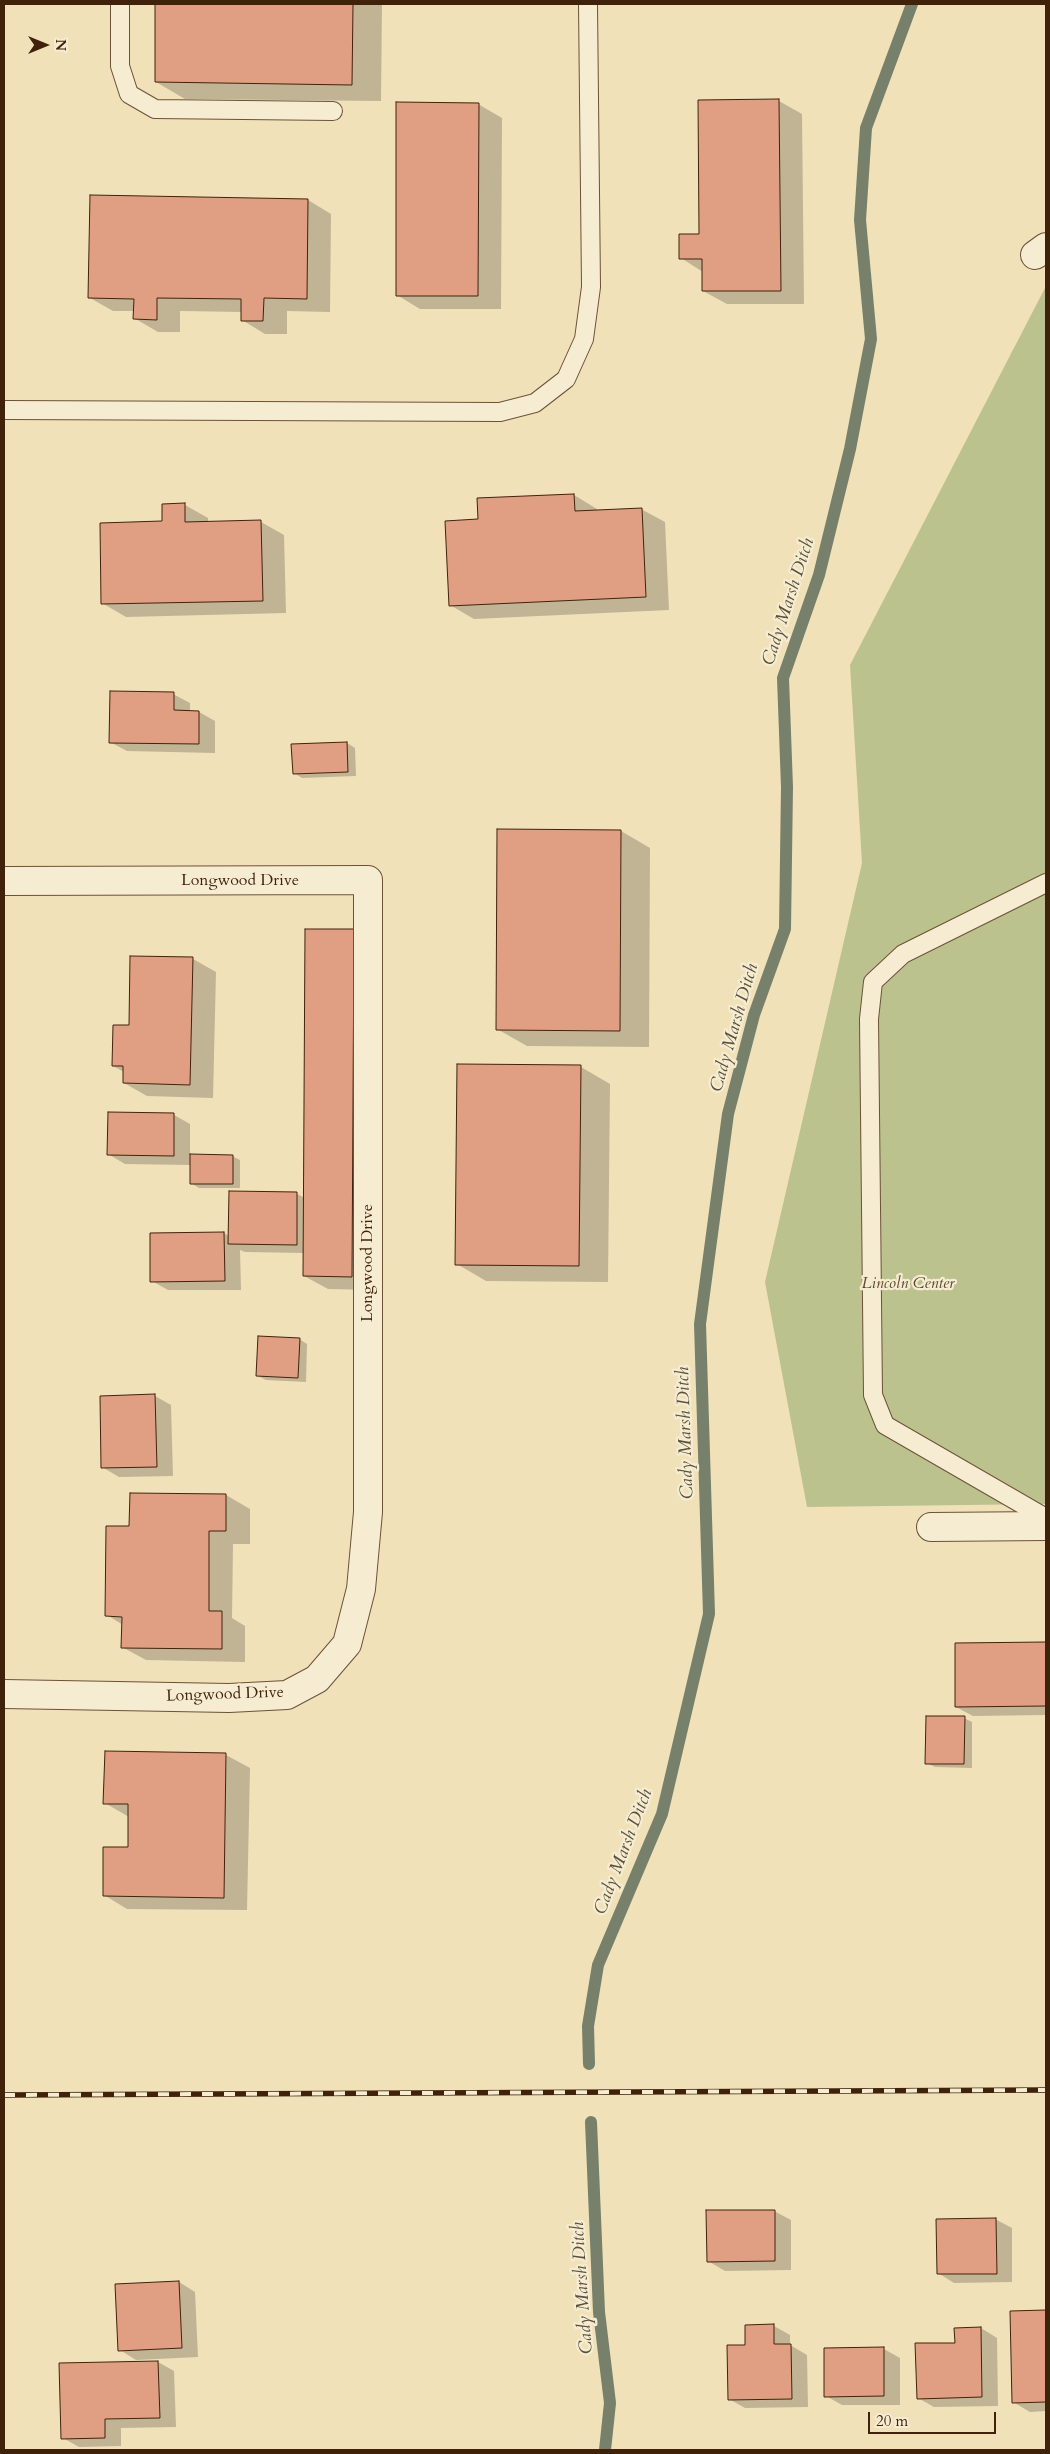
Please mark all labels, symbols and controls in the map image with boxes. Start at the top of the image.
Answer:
north arrow [20,20,70,70]
text: N [51,39,70,51]
water label: Cady Marsh Ditch [758,536,820,668]
street label: Longwood Drive [181,871,299,891]
water label: Cady Marsh Ditch [706,961,764,1095]
street label: Longwood Drive [358,1204,378,1322]
park label: Lincoln Center [862,1274,954,1294]
water label: Cady Marsh Ditch [673,1366,699,1500]
street label: Longwood Drive [166,1683,284,1707]
water label: Cady Marsh Ditch [590,1786,658,1918]
water label: Cady Marsh Ditch [568,2221,598,2355]
scale bar [870,2402,998,2434]
text: 20 m [876,2411,908,2431]

